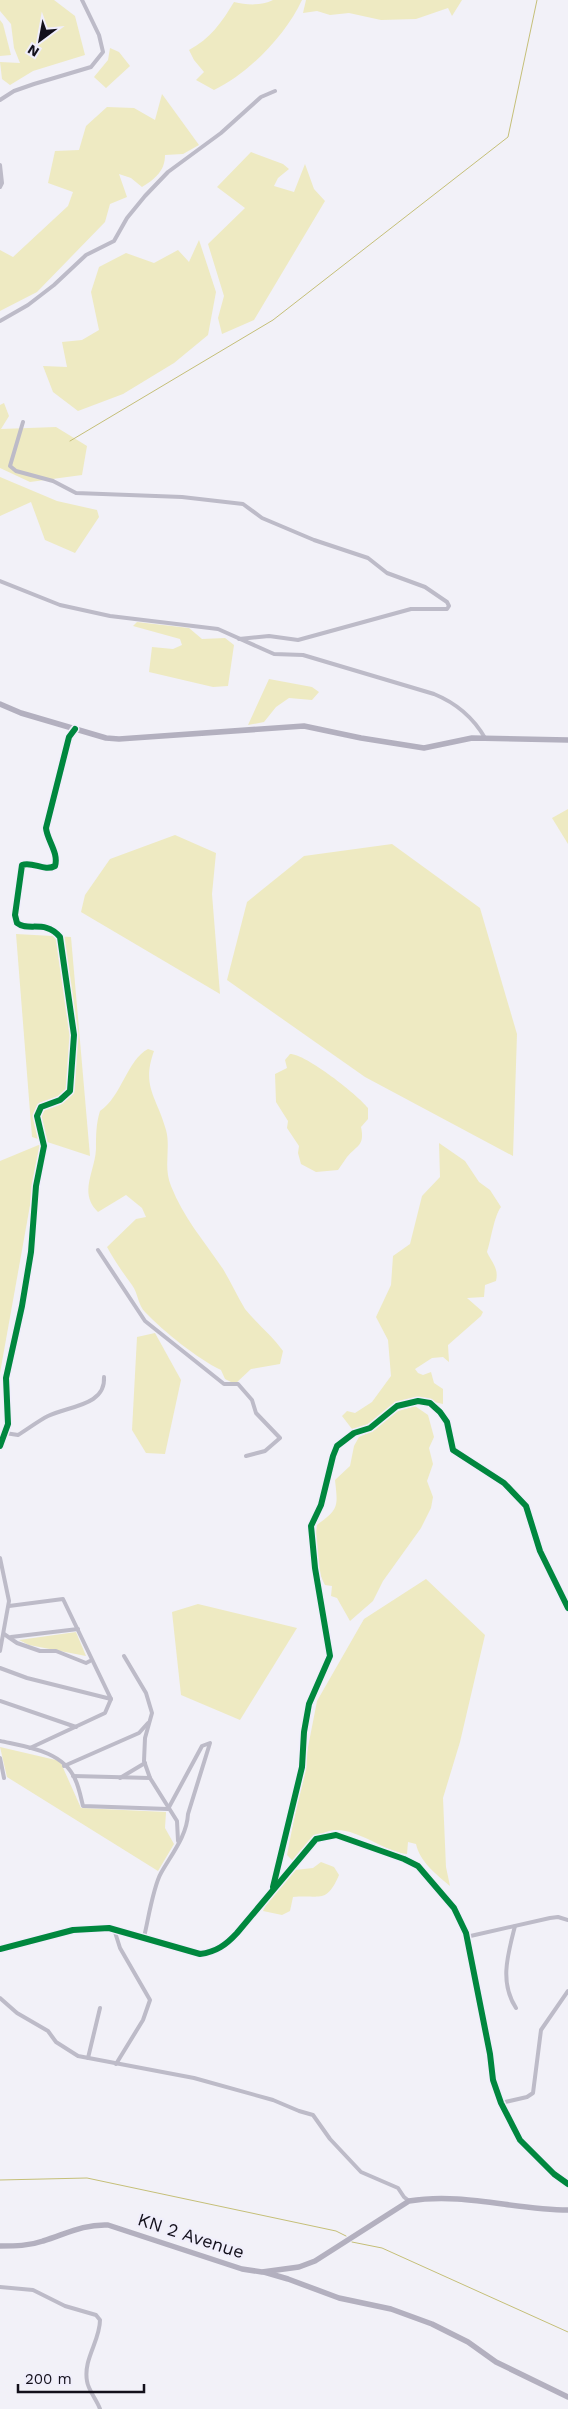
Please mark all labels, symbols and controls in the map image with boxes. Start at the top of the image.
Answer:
north arrow [15,15,65,65]
text: N [24,41,42,61]
street label: KN 2 Avenue [135,2208,247,2263]
scale bar [18,2362,144,2394]
text: 200 m [25,2370,72,2388]

